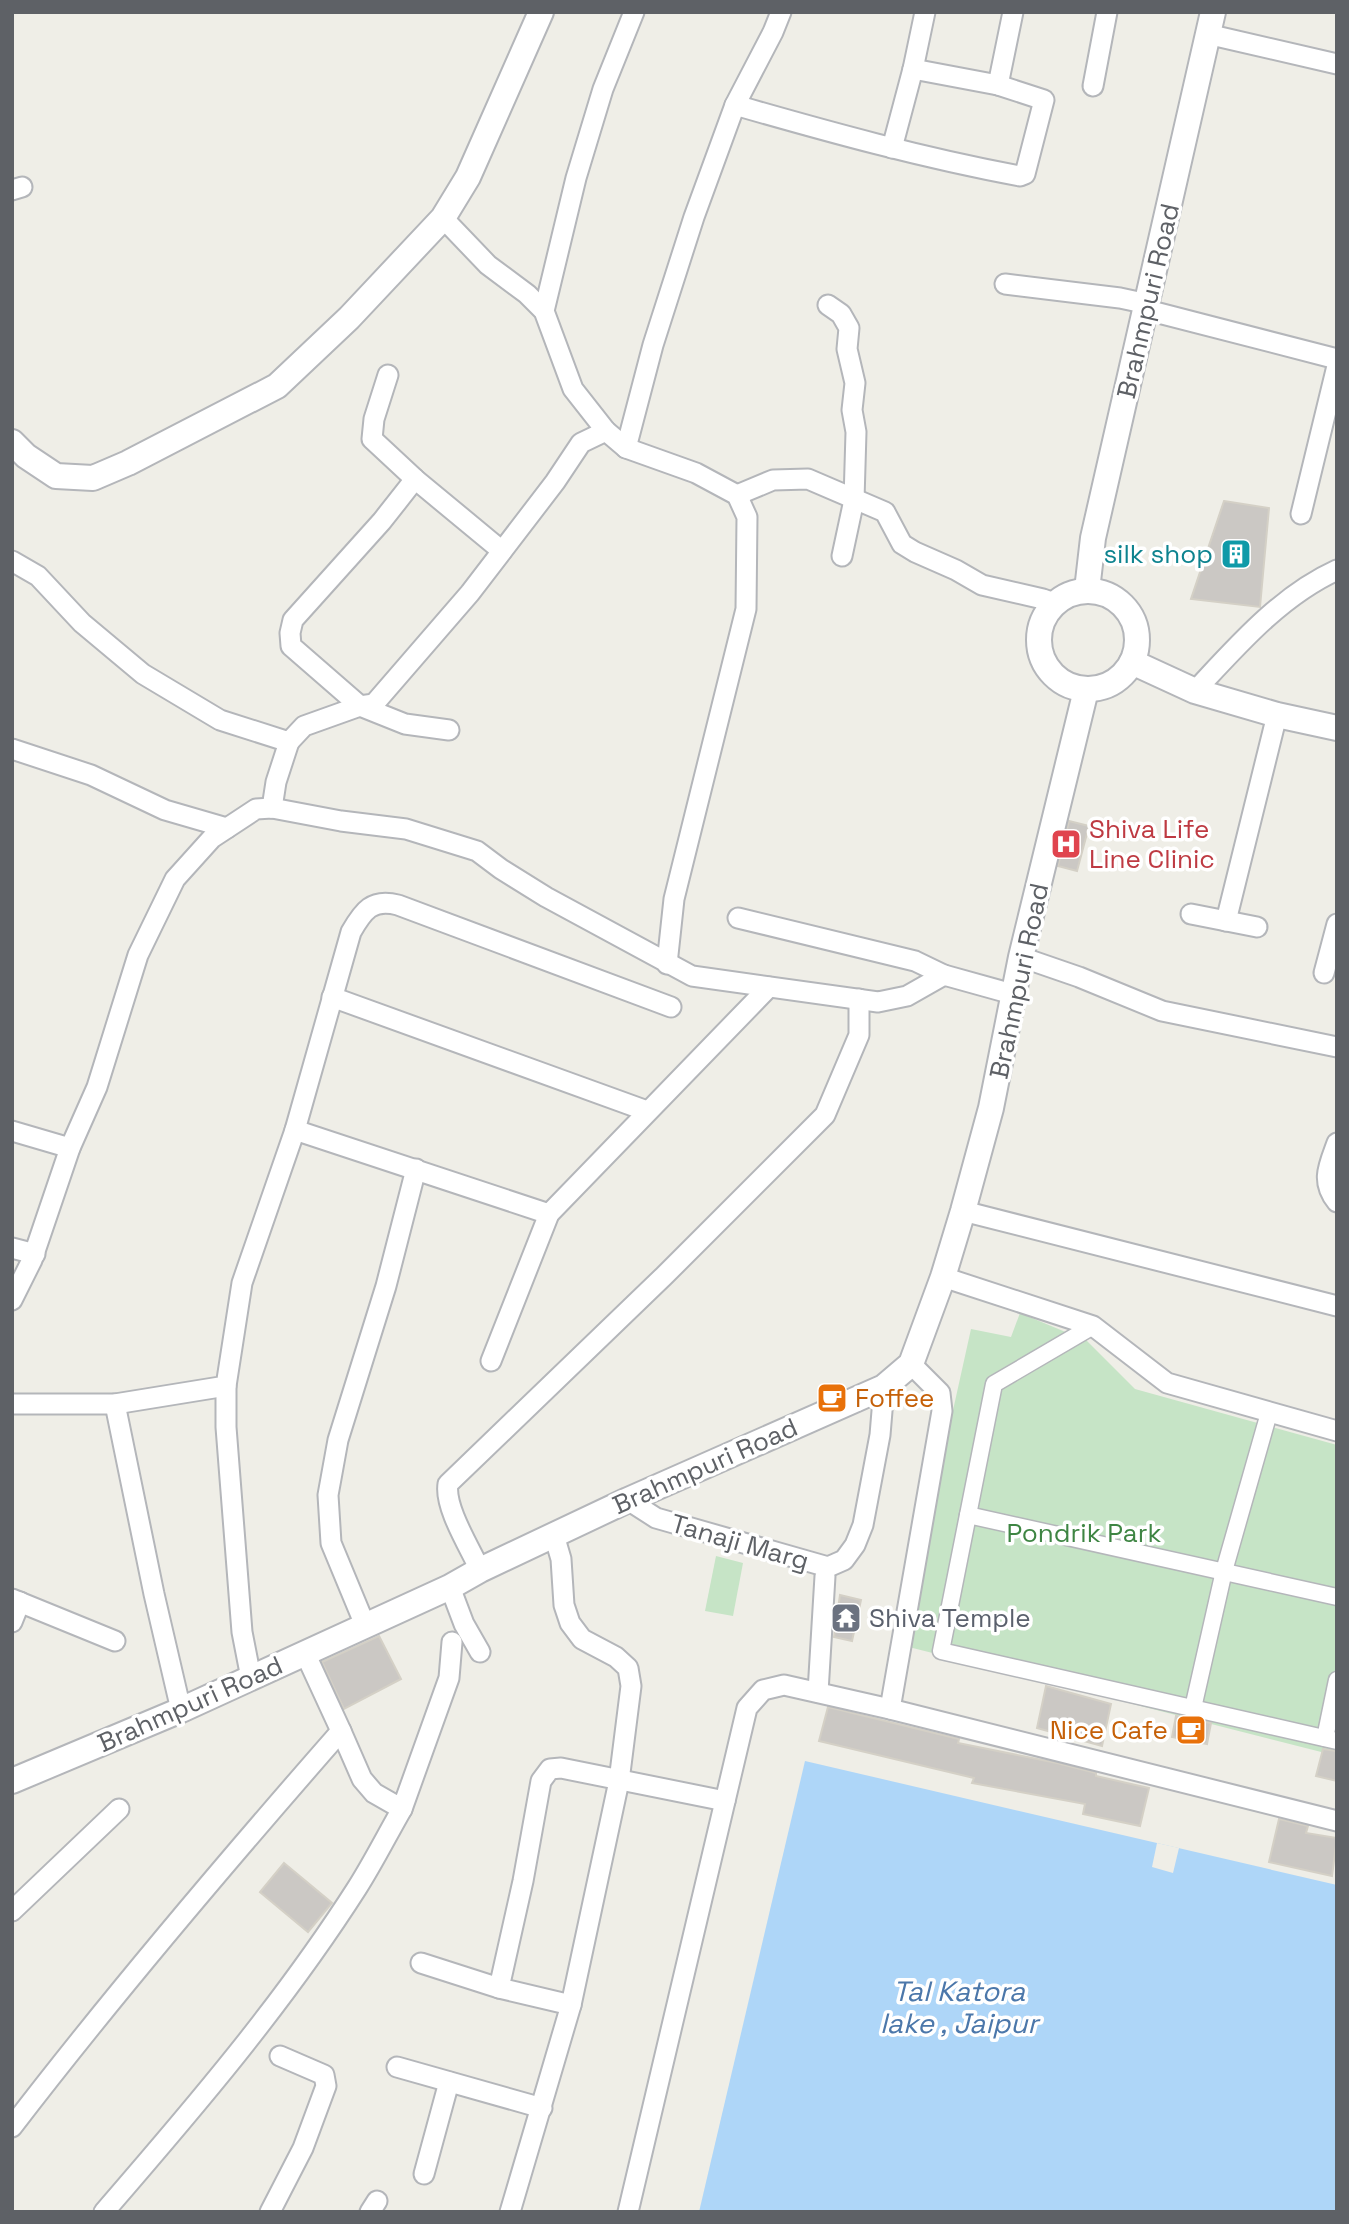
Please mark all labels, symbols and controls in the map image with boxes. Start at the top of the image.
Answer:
street label: Brahmpuri Road [1109,200,1187,402]
place label: silk shop [1103,537,1213,571]
building icon: silk shop [1219,537,1253,571]
place label: Shiva Life Line Clinic [1089,812,1215,876]
hospital icon: Shiva Life Line Clinic [1049,827,1083,861]
street label: Brahmpuri Road [982,880,1056,1082]
cafe icon: Foffee [815,1381,849,1415]
place label: Foffee [855,1381,934,1415]
street label: Brahmpuri Road [607,1410,803,1522]
street label: Tanaji Marg [667,1506,813,1578]
park label: Pondrik Park [1007,1516,1161,1550]
temple icon: Shiva Temple [829,1601,863,1635]
place label: Shiva Temple [869,1601,1031,1635]
street label: Brahmpuri Road [92,1648,288,1760]
place label: Nice Cafe [1050,1713,1168,1747]
cafe icon: Nice Cafe [1174,1713,1208,1747]
water label: Tal Katora lake , Jaipur [880,1973,1041,2041]

